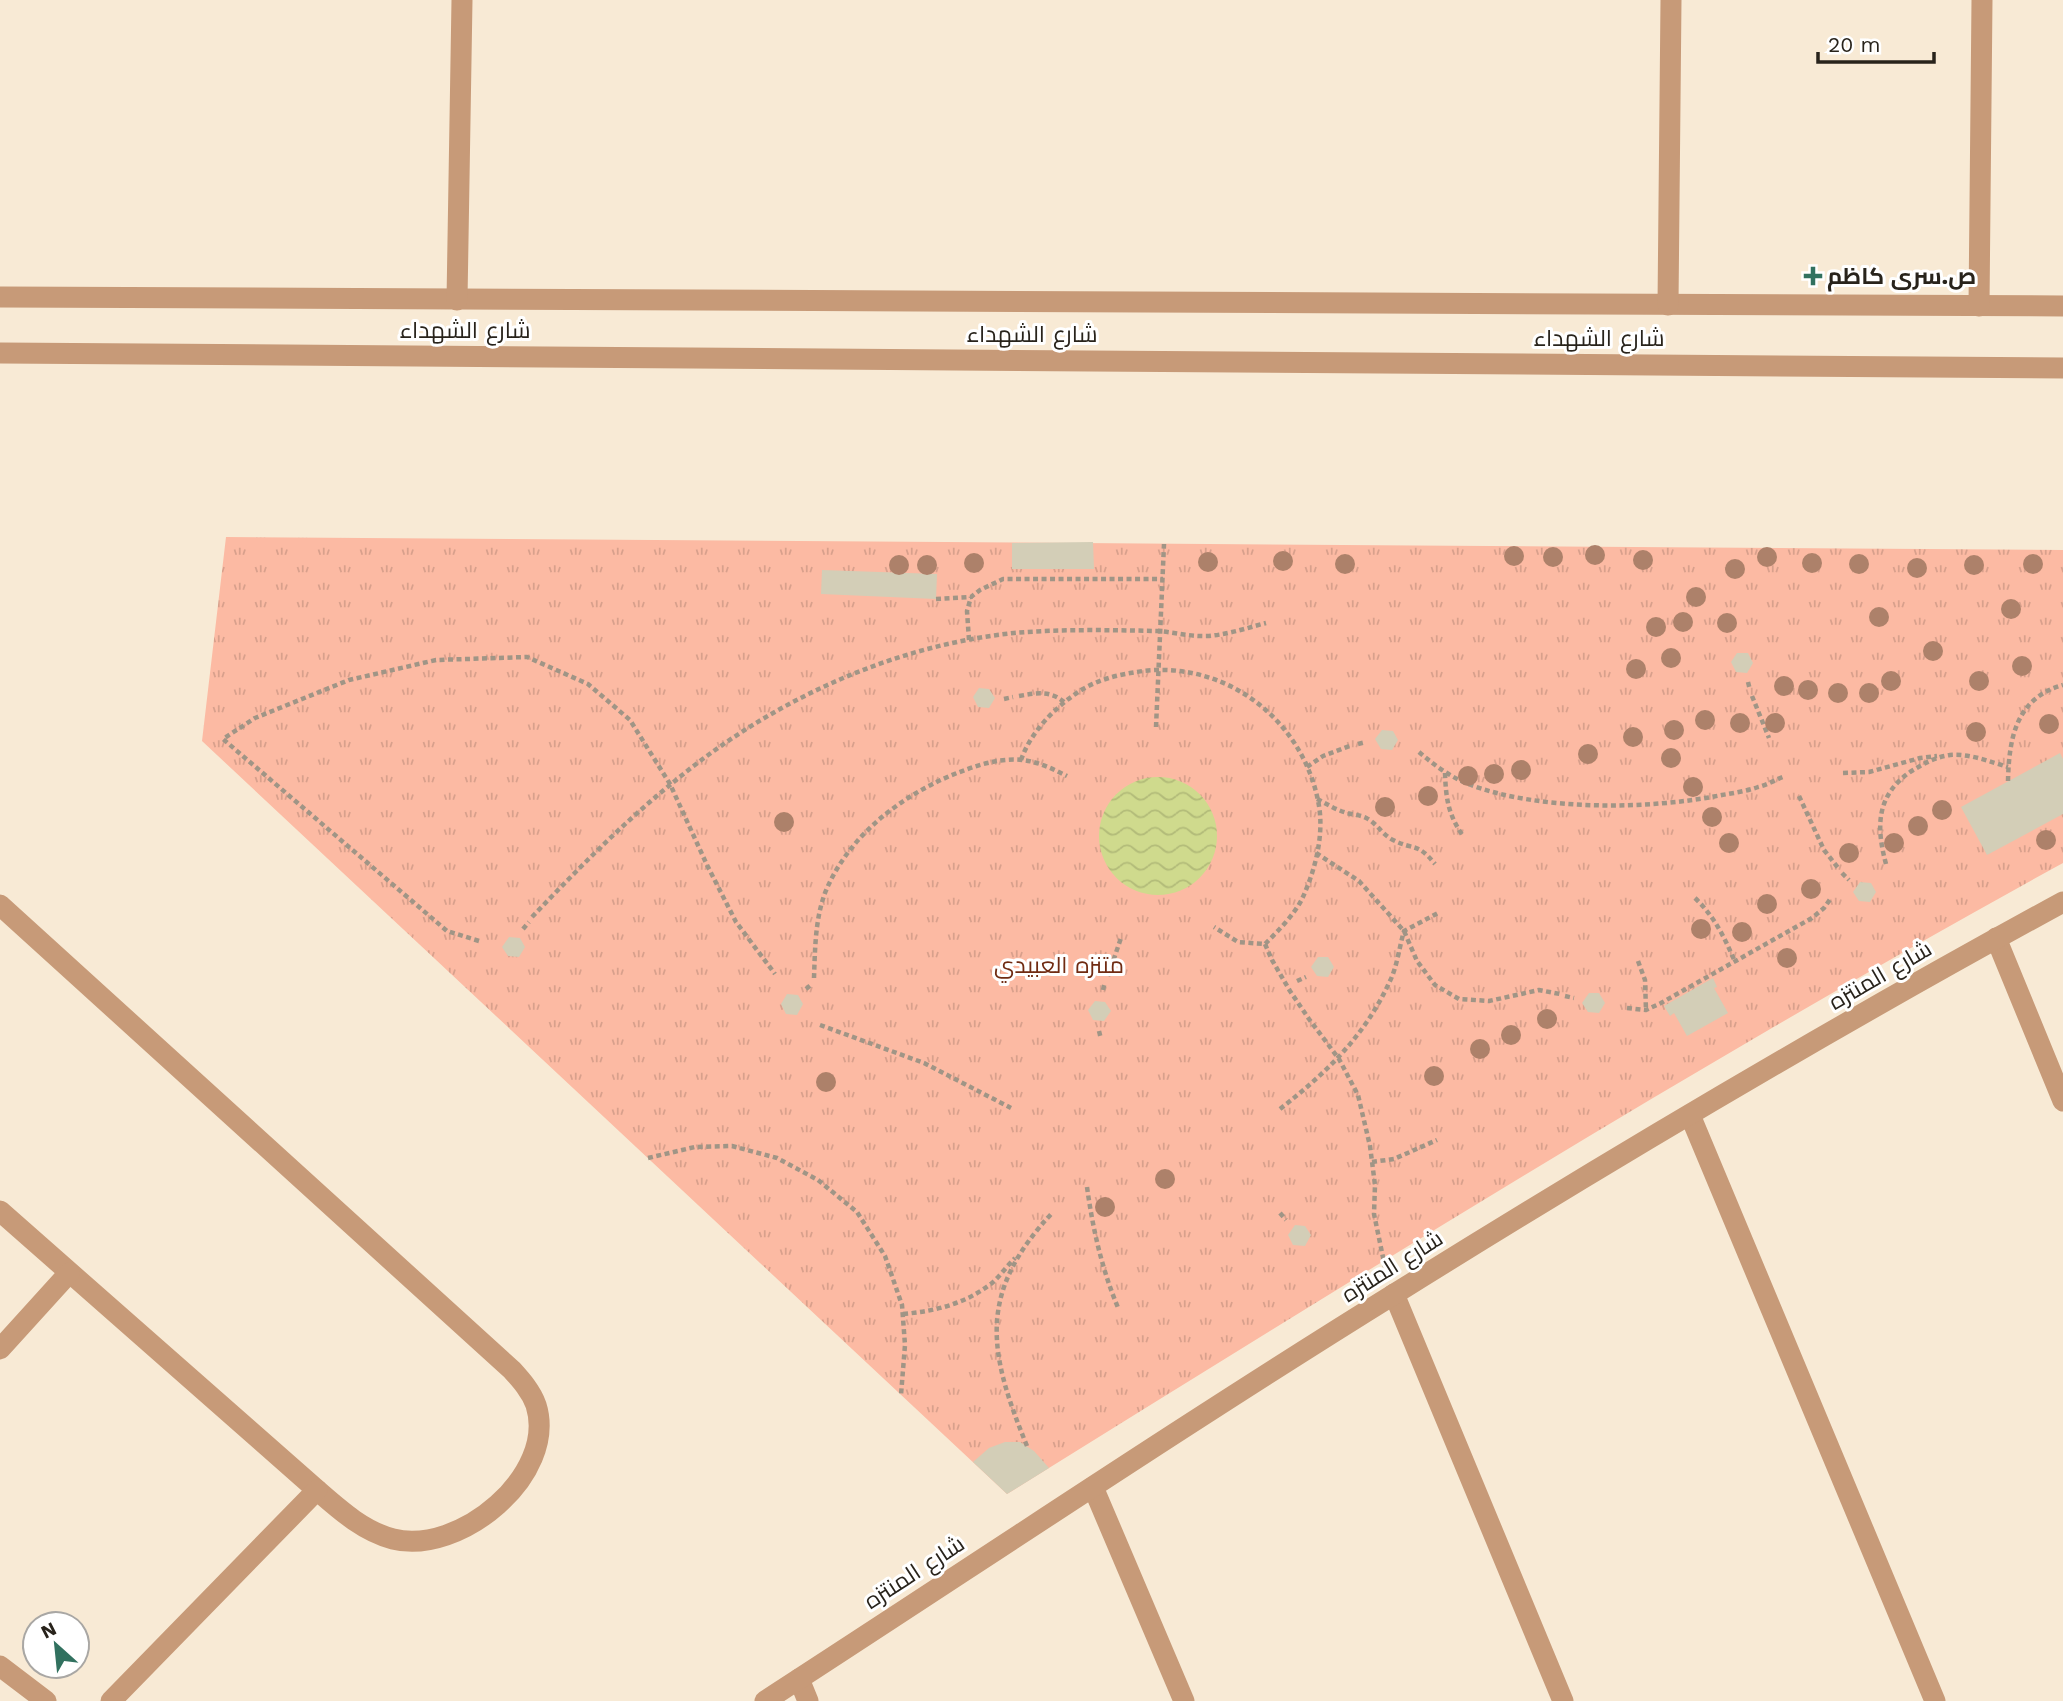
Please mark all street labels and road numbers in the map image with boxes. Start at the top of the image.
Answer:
street label: شارع الشهداء [400,317,530,346]
street label: شارع الشهداء [967,321,1097,350]
street label: شارع الشهداء [1534,325,1664,354]
street label: شارع المنتزه [1824,935,1937,1017]
street label: شارع المنتزه [1337,1225,1449,1310]
street label: شارع المنتزه [859,1530,971,1617]

